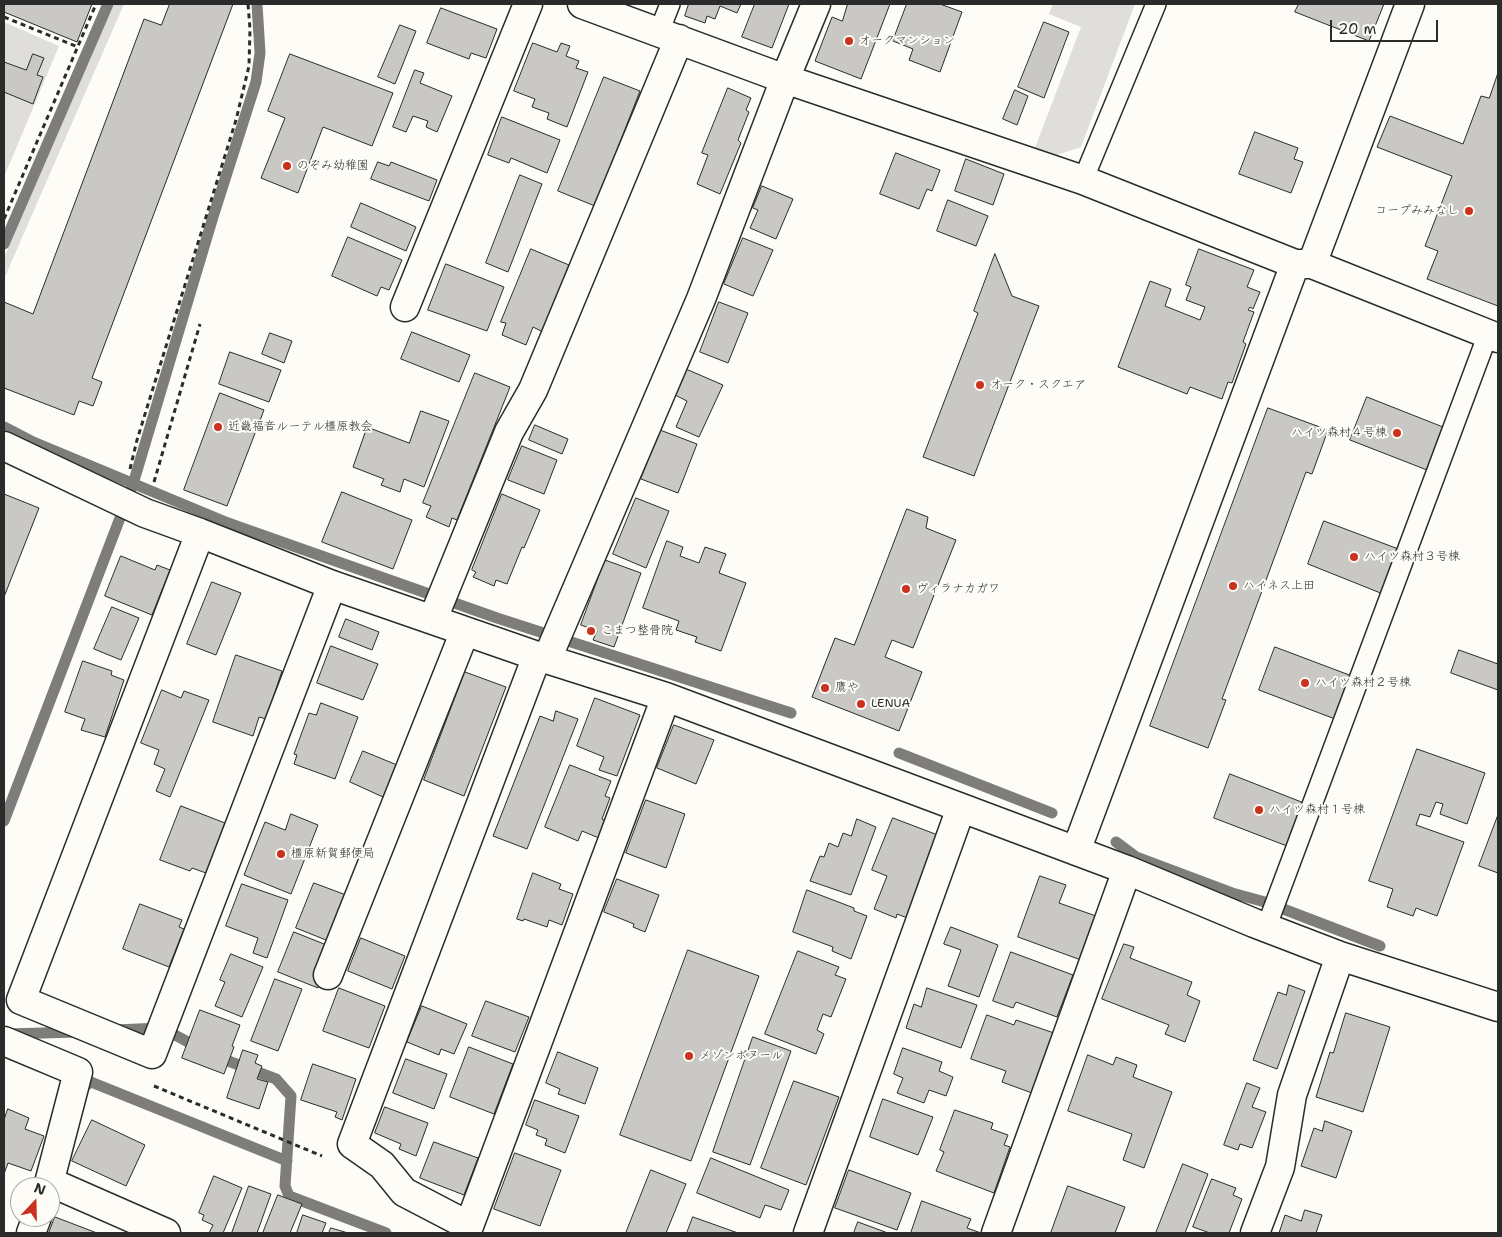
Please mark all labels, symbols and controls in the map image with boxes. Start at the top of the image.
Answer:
scale bar [1332,10,1440,42]
text: 20 m [1338,19,1377,39]
place label: オークマンション [859,34,955,48]
marker: オークマンション [843,35,855,47]
place label: のぞみ幼稚園 [297,159,369,173]
marker: のぞみ幼稚園 [281,160,293,172]
place label: コープみみなし [1375,204,1459,218]
marker: コープみみなし [1463,205,1475,217]
place label: オーク・スクエア [990,378,1086,392]
marker: オーク・スクエア [974,379,986,391]
place label: 近畿福音ルーテル橿原教会 [228,420,372,434]
marker: 近畿福音ルーテル橿原教会 [212,421,224,433]
place label: ハイツ森村４号棟 [1291,426,1387,440]
marker: ハイツ森村４号棟 [1391,427,1403,439]
place label: ハイツ森村３号棟 [1364,550,1460,564]
marker: ハイツ森村３号棟 [1348,551,1360,563]
place label: ハイネス上田 [1243,579,1315,593]
marker: ハイネス上田 [1227,580,1239,592]
place label: ヴィラナカガワ [916,582,1000,596]
marker: ヴィラナカガワ [900,583,912,595]
place label: こまつ整骨院 [601,624,673,638]
marker: こまつ整骨院 [585,625,597,637]
place label: ハイツ森村２号棟 [1315,676,1411,690]
marker: ハイツ森村２号棟 [1299,677,1311,689]
place label: 鷹や [835,681,859,695]
marker: 鷹や [819,682,831,694]
place label: LENUA [871,697,910,711]
marker: LENUA [855,698,867,710]
place label: ハイツ森村１号棟 [1269,803,1365,817]
marker: ハイツ森村１号棟 [1253,804,1265,816]
place label: 橿原新賀郵便局 [291,847,375,861]
marker: 橿原新賀郵便局 [275,848,287,860]
place label: メゾンボヌール [699,1049,783,1063]
marker: メゾンボヌール [683,1050,695,1062]
north arrow [10,1177,60,1227]
text: N [32,1179,48,1199]

